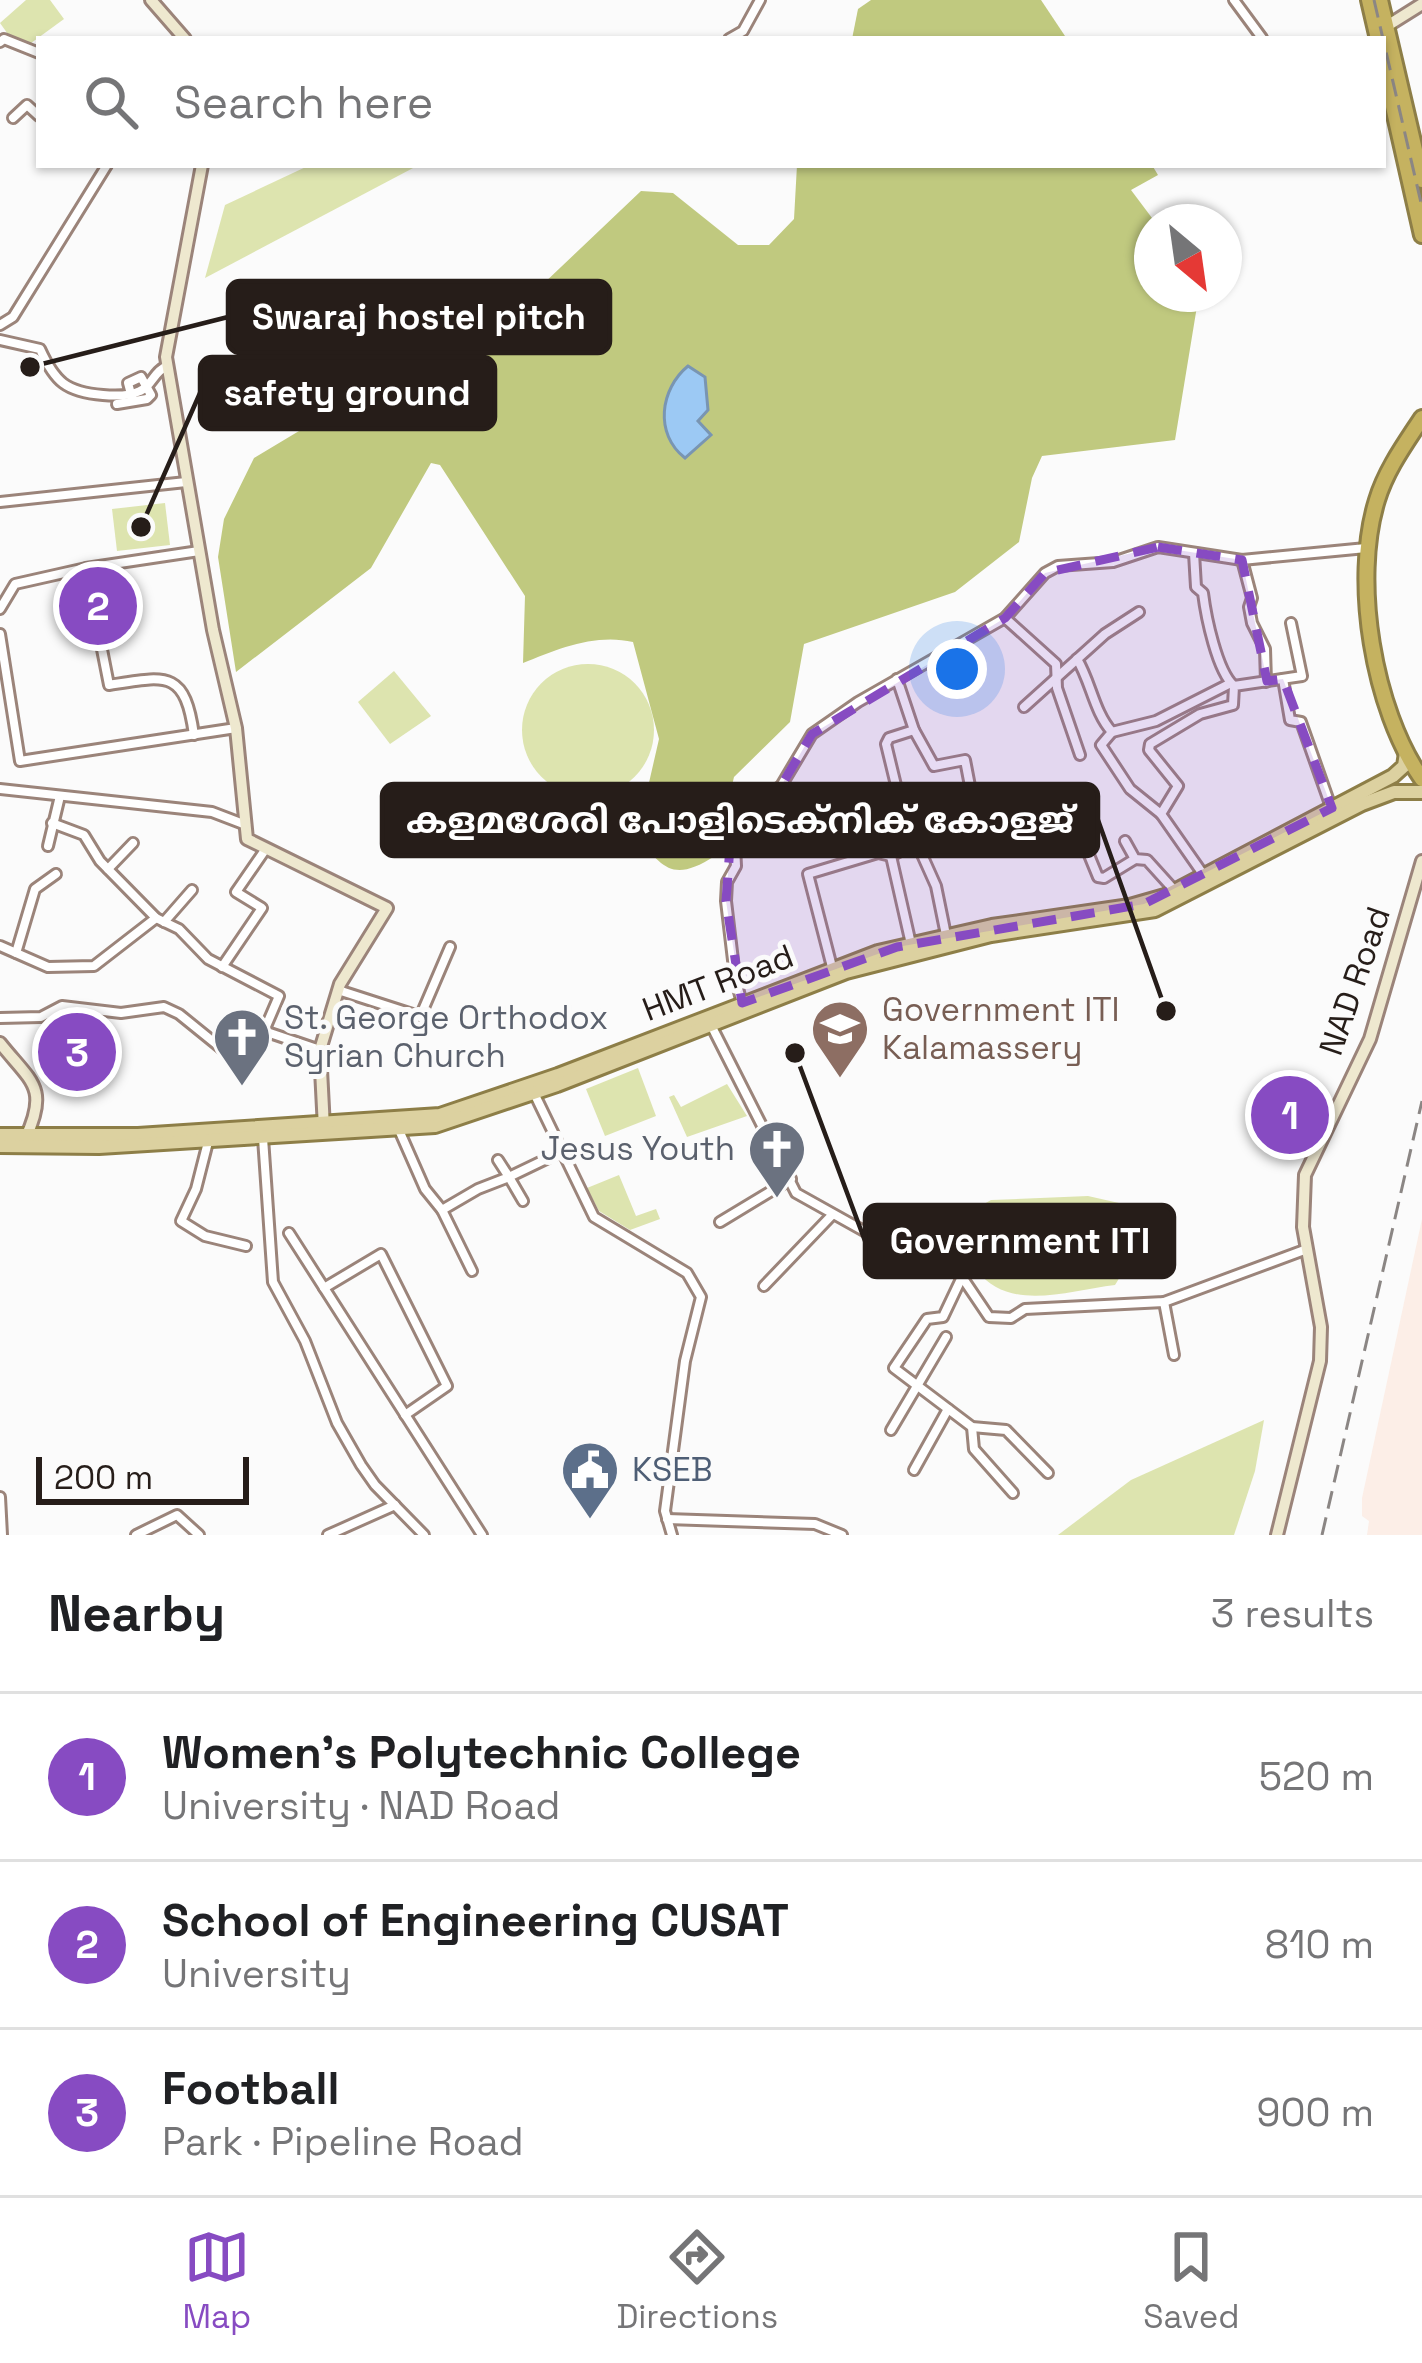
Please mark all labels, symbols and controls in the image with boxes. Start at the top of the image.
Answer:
search box [36,36,1386,168]
icon: search [78,69,144,135]
text: Search here [174,74,433,131]
north arrow [1134,204,1242,312]
callout: Swaraj hostel pitch [228,281,610,353]
text: Swaraj hostel pitch [252,294,586,340]
callout: safety ground [200,357,495,429]
text: safety ground [223,370,471,416]
pin: 2 [59,561,137,651]
your location [927,639,987,699]
callout: കളമശേരി പോളിടെക്നിക് കോളജ് [382,784,1098,856]
text: കളമശേരി പോളിടെക്നിക് കോളജ് [406,798,1078,844]
street label: NAD Road [1310,901,1400,1061]
street label: HMT Road [637,935,799,1031]
place label: Government ITI Kalamassery [882,989,1120,1069]
place label: St. George Orthodox Syrian Church [284,997,608,1077]
school or university icon: Government ITI Kalamassery [809,998,871,1080]
church icon: St. George Orthodox Syrian Church [211,1006,273,1088]
pin: 3 [38,1007,116,1097]
pin: 1 [1251,1070,1329,1160]
church icon: Jesus Youth [746,1118,808,1200]
place label: Jesus Youth [540,1128,735,1170]
callout: Government ITI [865,1205,1174,1277]
text: Government ITI [890,1218,1150,1264]
public building icon: KSEB [559,1439,621,1521]
place label: KSEB [632,1449,713,1491]
scale bar [36,1451,249,1504]
text: 200 m [54,1457,153,1499]
text: Nearby [48,1581,225,1646]
text: 3 results [1211,1589,1374,1638]
text: Women's Polytechnic College [162,1724,801,1781]
text: 1 [78,1752,96,1801]
text: 520 m [1259,1752,1374,1801]
text: University · NAD Road [162,1781,560,1830]
text: School of Engineering CUSAT [162,1892,789,1949]
text: 2 [75,1920,99,1969]
text: 810 m [1265,1920,1374,1969]
text: University [162,1949,351,1998]
text: Football [162,2060,339,2117]
text: 3 [75,2088,99,2137]
text: 900 m [1257,2088,1374,2137]
text: Park · Pipeline Road [162,2117,524,2166]
tab: Map [183,2224,251,2338]
tab: Directions [616,2224,778,2338]
tab: Saved [1143,2224,1239,2338]

